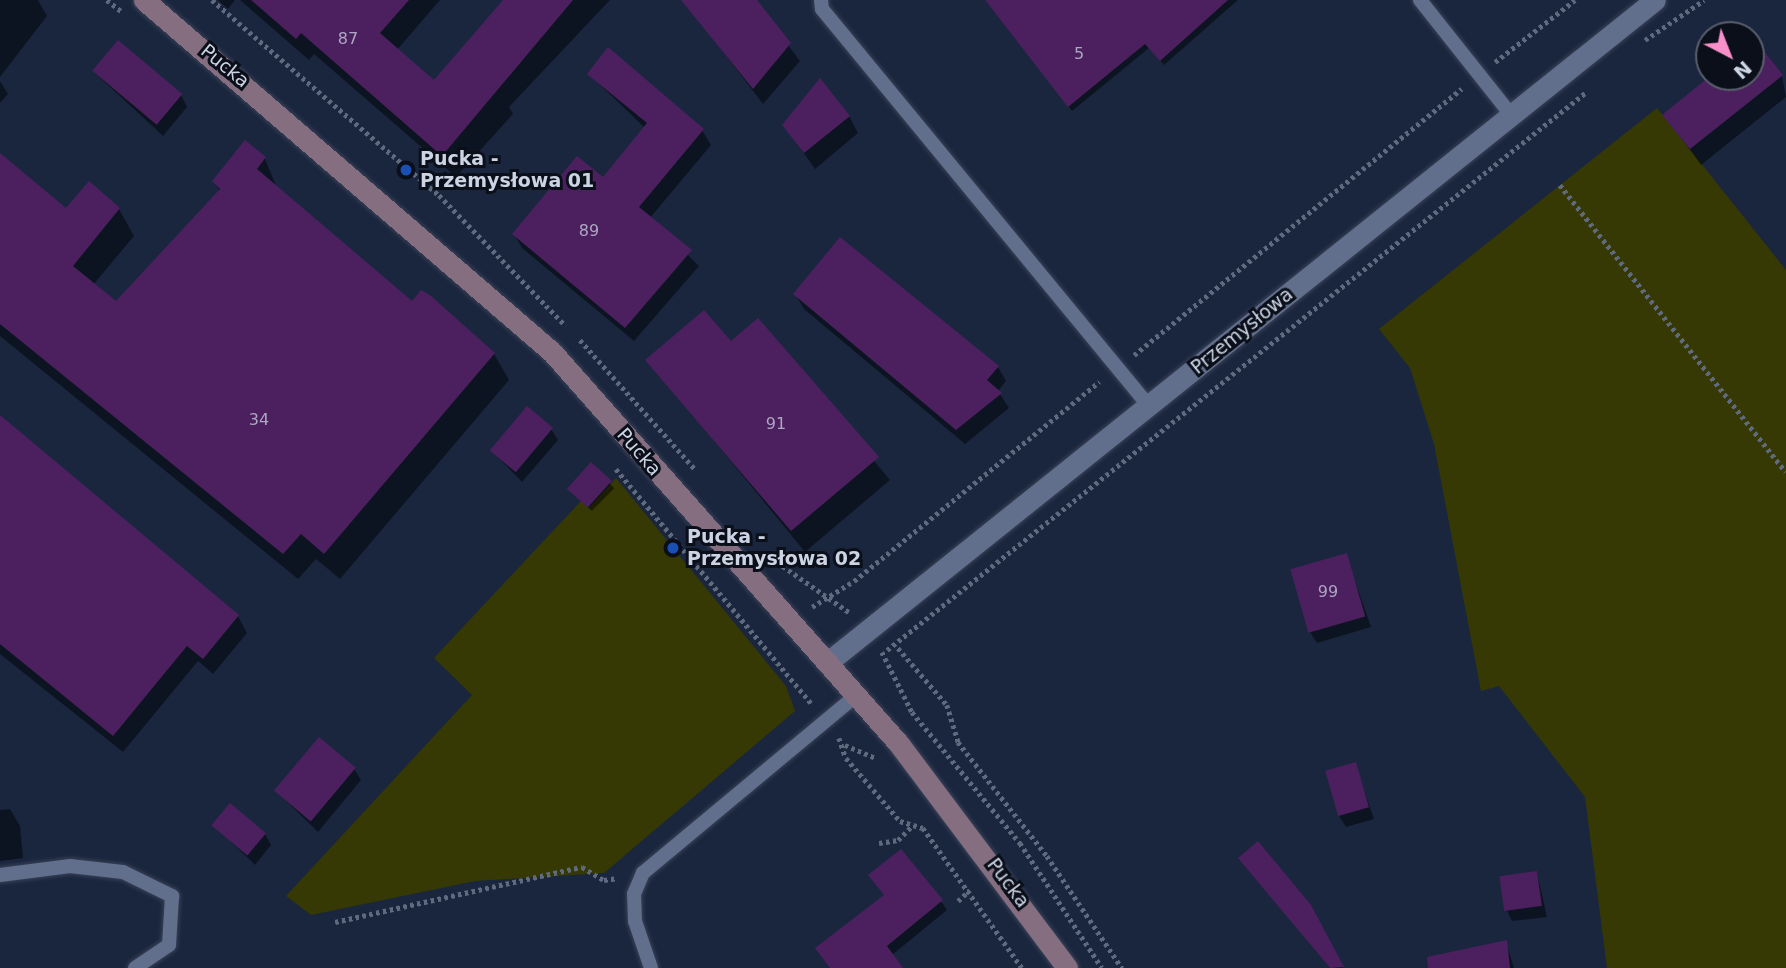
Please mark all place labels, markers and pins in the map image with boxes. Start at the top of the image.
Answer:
place label: Pucka - Przemysłowa 01 [420,148,594,192]
marker: Pucka - Przemysłowa 01 [398,162,414,178]
place label: Pucka - Przemysłowa 02 [687,526,861,570]
marker: Pucka - Przemysłowa 02 [665,540,681,556]

